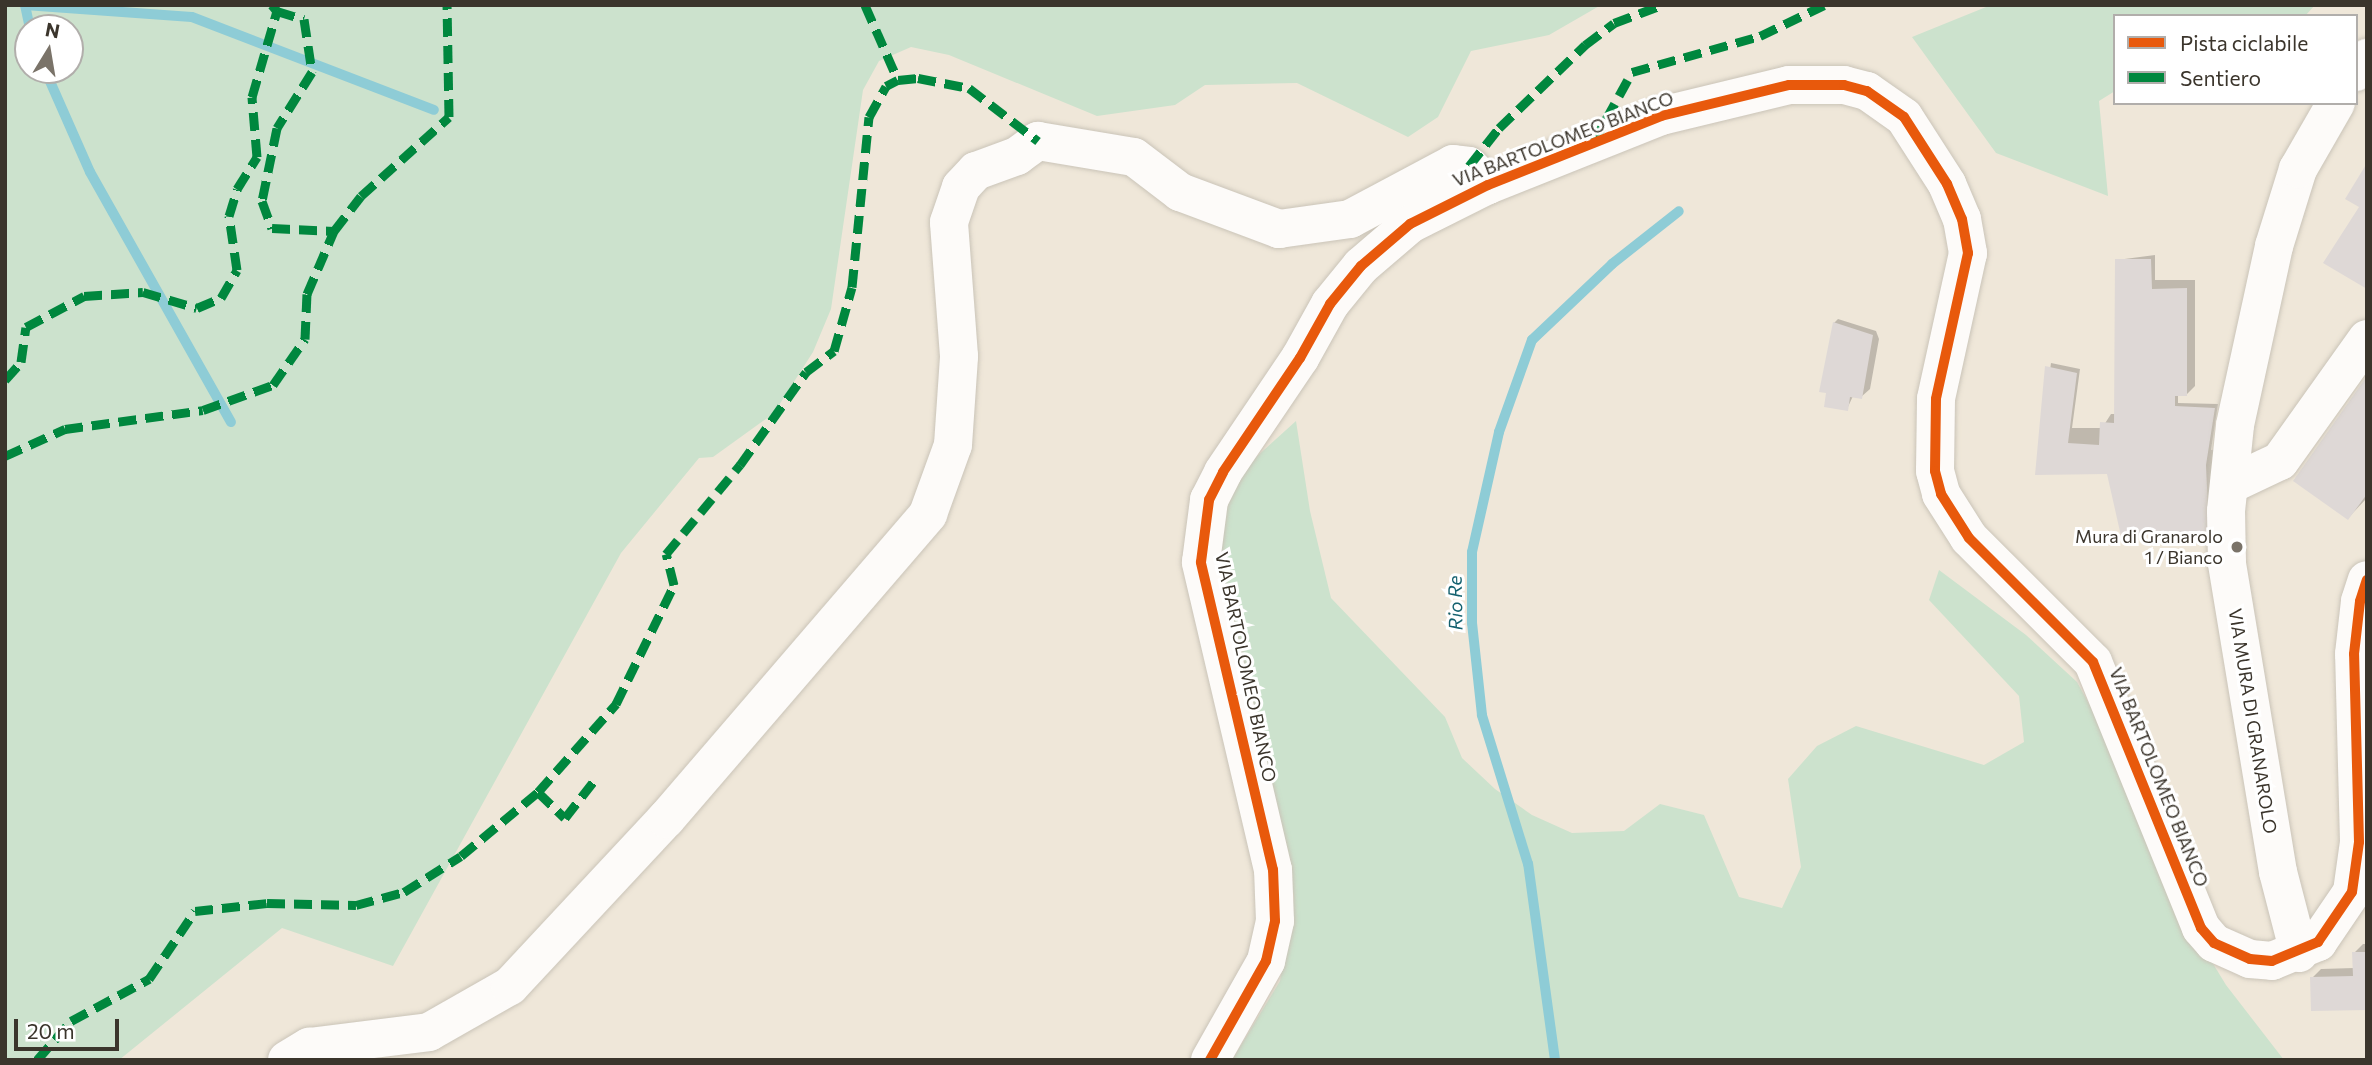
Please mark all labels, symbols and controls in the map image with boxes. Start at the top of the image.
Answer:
north arrow [14,14,84,84]
legend [2113,14,2358,105]
text: N [44,17,62,43]
text: Pista ciclabile [2180,30,2308,55]
text: Sentiero [2180,65,2261,90]
street label: VIA BARTOLOMEO BIANCO [1450,87,1676,191]
place label: Mura di Granarolo 1 / Bianco [2075,526,2223,568]
marker: Mura di Granarolo 1 / Bianco [2229,539,2245,555]
street label: VIA BARTOLOMEO BIANCO [1211,550,1281,784]
water label: Rio Re [1443,575,1467,631]
street label: VIA MURA DI GRANAROLO [2225,607,2281,835]
street label: VIA BARTOLOMEO BIANCO [2105,664,2213,890]
scale bar [18,1006,122,1050]
text: 20 m [27,1018,75,1043]

